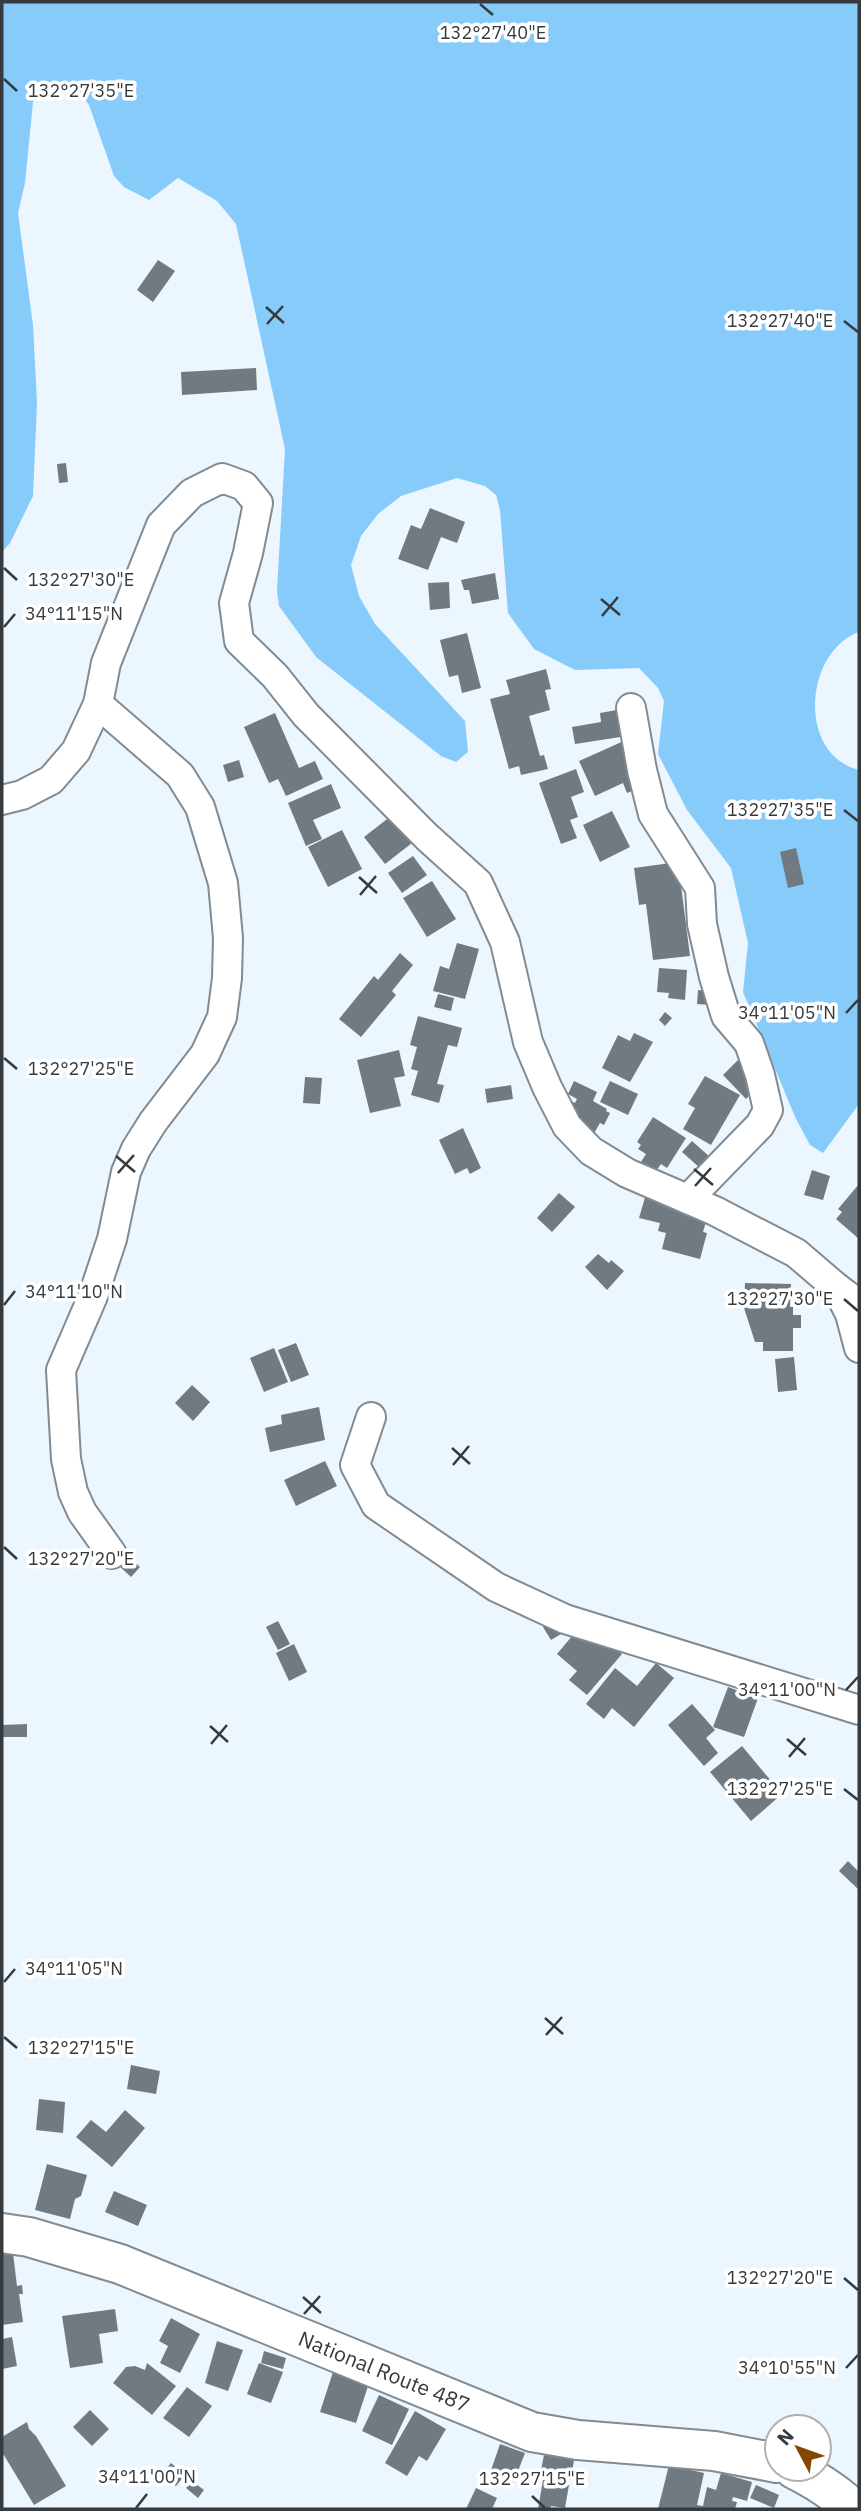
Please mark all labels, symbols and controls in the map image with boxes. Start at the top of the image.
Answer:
text: 132°27'40"E [440,21,546,44]
text: 132°27'35"E [28,79,134,102]
text: 132°27'40"E [727,309,833,332]
text: 132°27'30"E [28,568,134,591]
text: 34°11'15"N [25,602,123,625]
text: 132°27'35"E [727,798,833,821]
text: 34°11'05"N [738,1001,836,1024]
text: 132°27'25"E [28,1057,134,1080]
text: 34°11'10"N [25,1280,123,1303]
text: 132°27'30"E [727,1287,833,1310]
text: 132°27'20"E [28,1547,134,1570]
text: 34°11'00"N [738,1678,836,1701]
text: 132°27'25"E [727,1777,833,1800]
text: 34°11'05"N [25,1957,123,1980]
text: 132°27'15"E [28,2036,134,2059]
text: 132°27'20"E [727,2266,833,2289]
street label: National Route 487 [294,2324,474,2418]
text: 34°10'55"N [738,2356,836,2379]
north arrow [763,2413,833,2483]
text: N [772,2424,799,2450]
text: 34°11'00"N [98,2465,196,2488]
text: 132°27'15"E [479,2467,585,2490]

